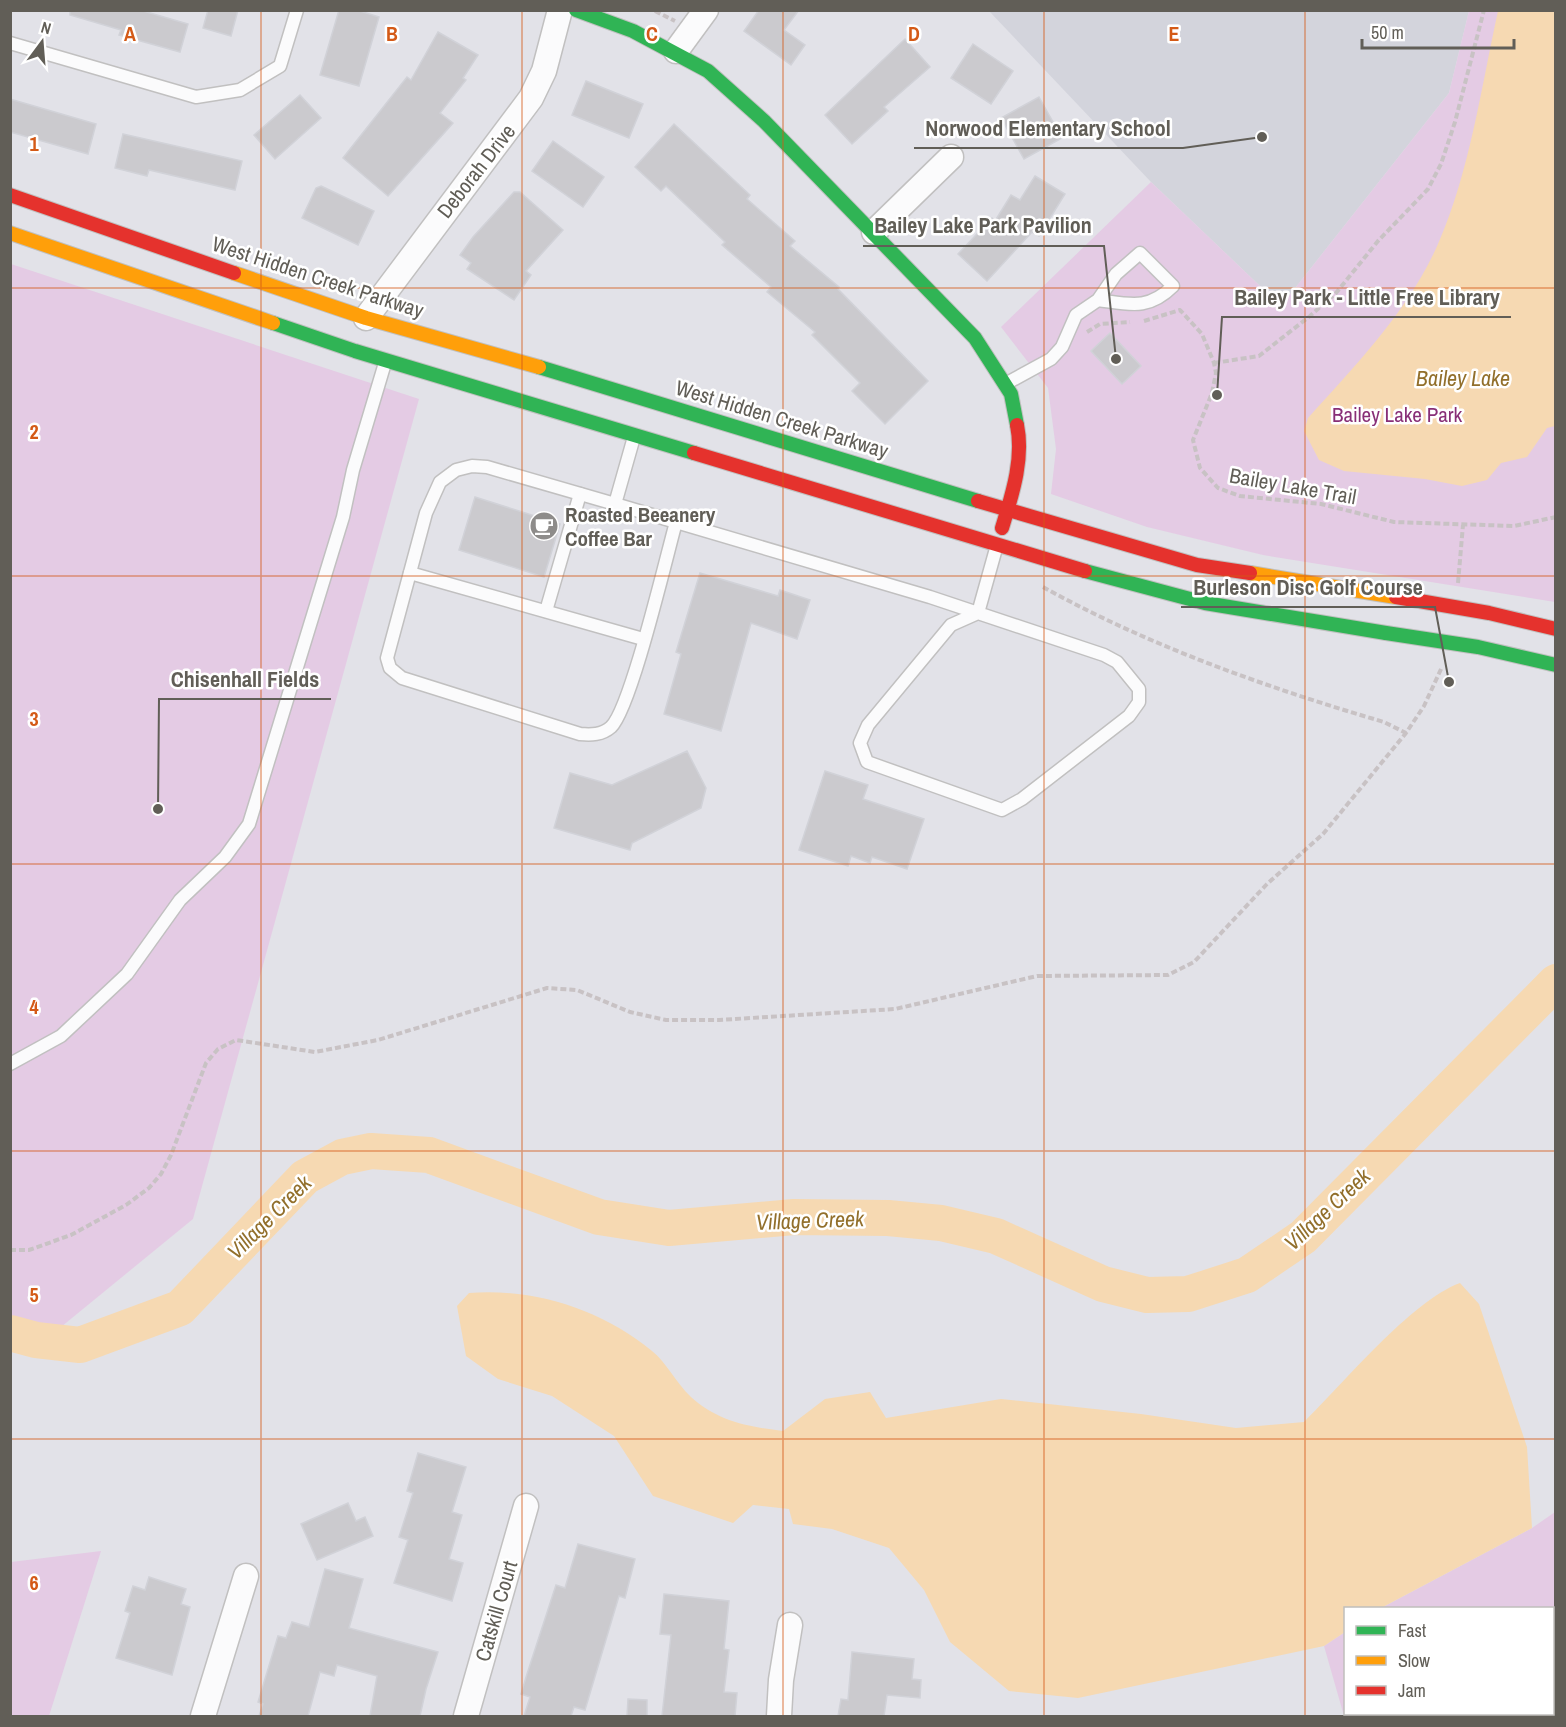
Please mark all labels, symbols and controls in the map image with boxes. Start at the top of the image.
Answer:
north arrow [12,12,72,72]
scale bar [1362,12,1514,50]
text: N [39,16,54,39]
text: A [124,20,136,47]
text: B [386,20,398,47]
text: C [646,20,658,47]
text: D [908,20,920,47]
text: E [1169,20,1180,47]
text: 50 m [1371,20,1404,45]
callout: Norwood Elementary School [914,108,1183,148]
text: Norwood Elementary School [925,113,1171,143]
street label: Deborah Drive [430,118,522,224]
text: 1 [29,130,39,157]
callout: Bailey Lake Park Pavilion [863,206,1104,246]
text: Bailey Lake Park Pavilion [874,210,1092,240]
street label: West Hidden Creek Parkway [209,229,428,325]
callout: Bailey Park - Little Free Library [1222,277,1511,317]
text: Bailey Park - Little Free Library [1234,282,1500,312]
water label: Bailey Lake [1416,363,1510,393]
street label: West Hidden Creek Parkway [672,373,892,465]
park label: Bailey Lake Park [1332,400,1462,429]
text: 2 [29,418,39,445]
street label: Bailey Lake Trail [1227,461,1359,511]
place label: Roasted Beeanery Coffee Bar [565,500,716,553]
cafe icon: Roasted Beeanery Coffee Bar [528,510,560,542]
callout: Burleson Disc Golf Course [1181,567,1435,607]
text: Burleson Disc Golf Course [1193,572,1423,602]
callout: Chisenhall Fields [159,659,331,699]
text: Chisenhall Fields [171,664,319,694]
text: 3 [29,705,39,732]
text: 4 [29,993,39,1020]
water label: Village Creek [1277,1161,1377,1257]
water label: Village Creek [220,1168,318,1266]
water label: Village Creek [756,1203,865,1237]
text: 5 [29,1281,39,1308]
street label: Catskill Court [468,1557,524,1665]
text: 6 [29,1569,39,1596]
legend [1344,1607,1554,1715]
text: Fast [1398,1618,1426,1643]
text: Slow [1398,1648,1430,1673]
text: Jam [1398,1678,1426,1703]

